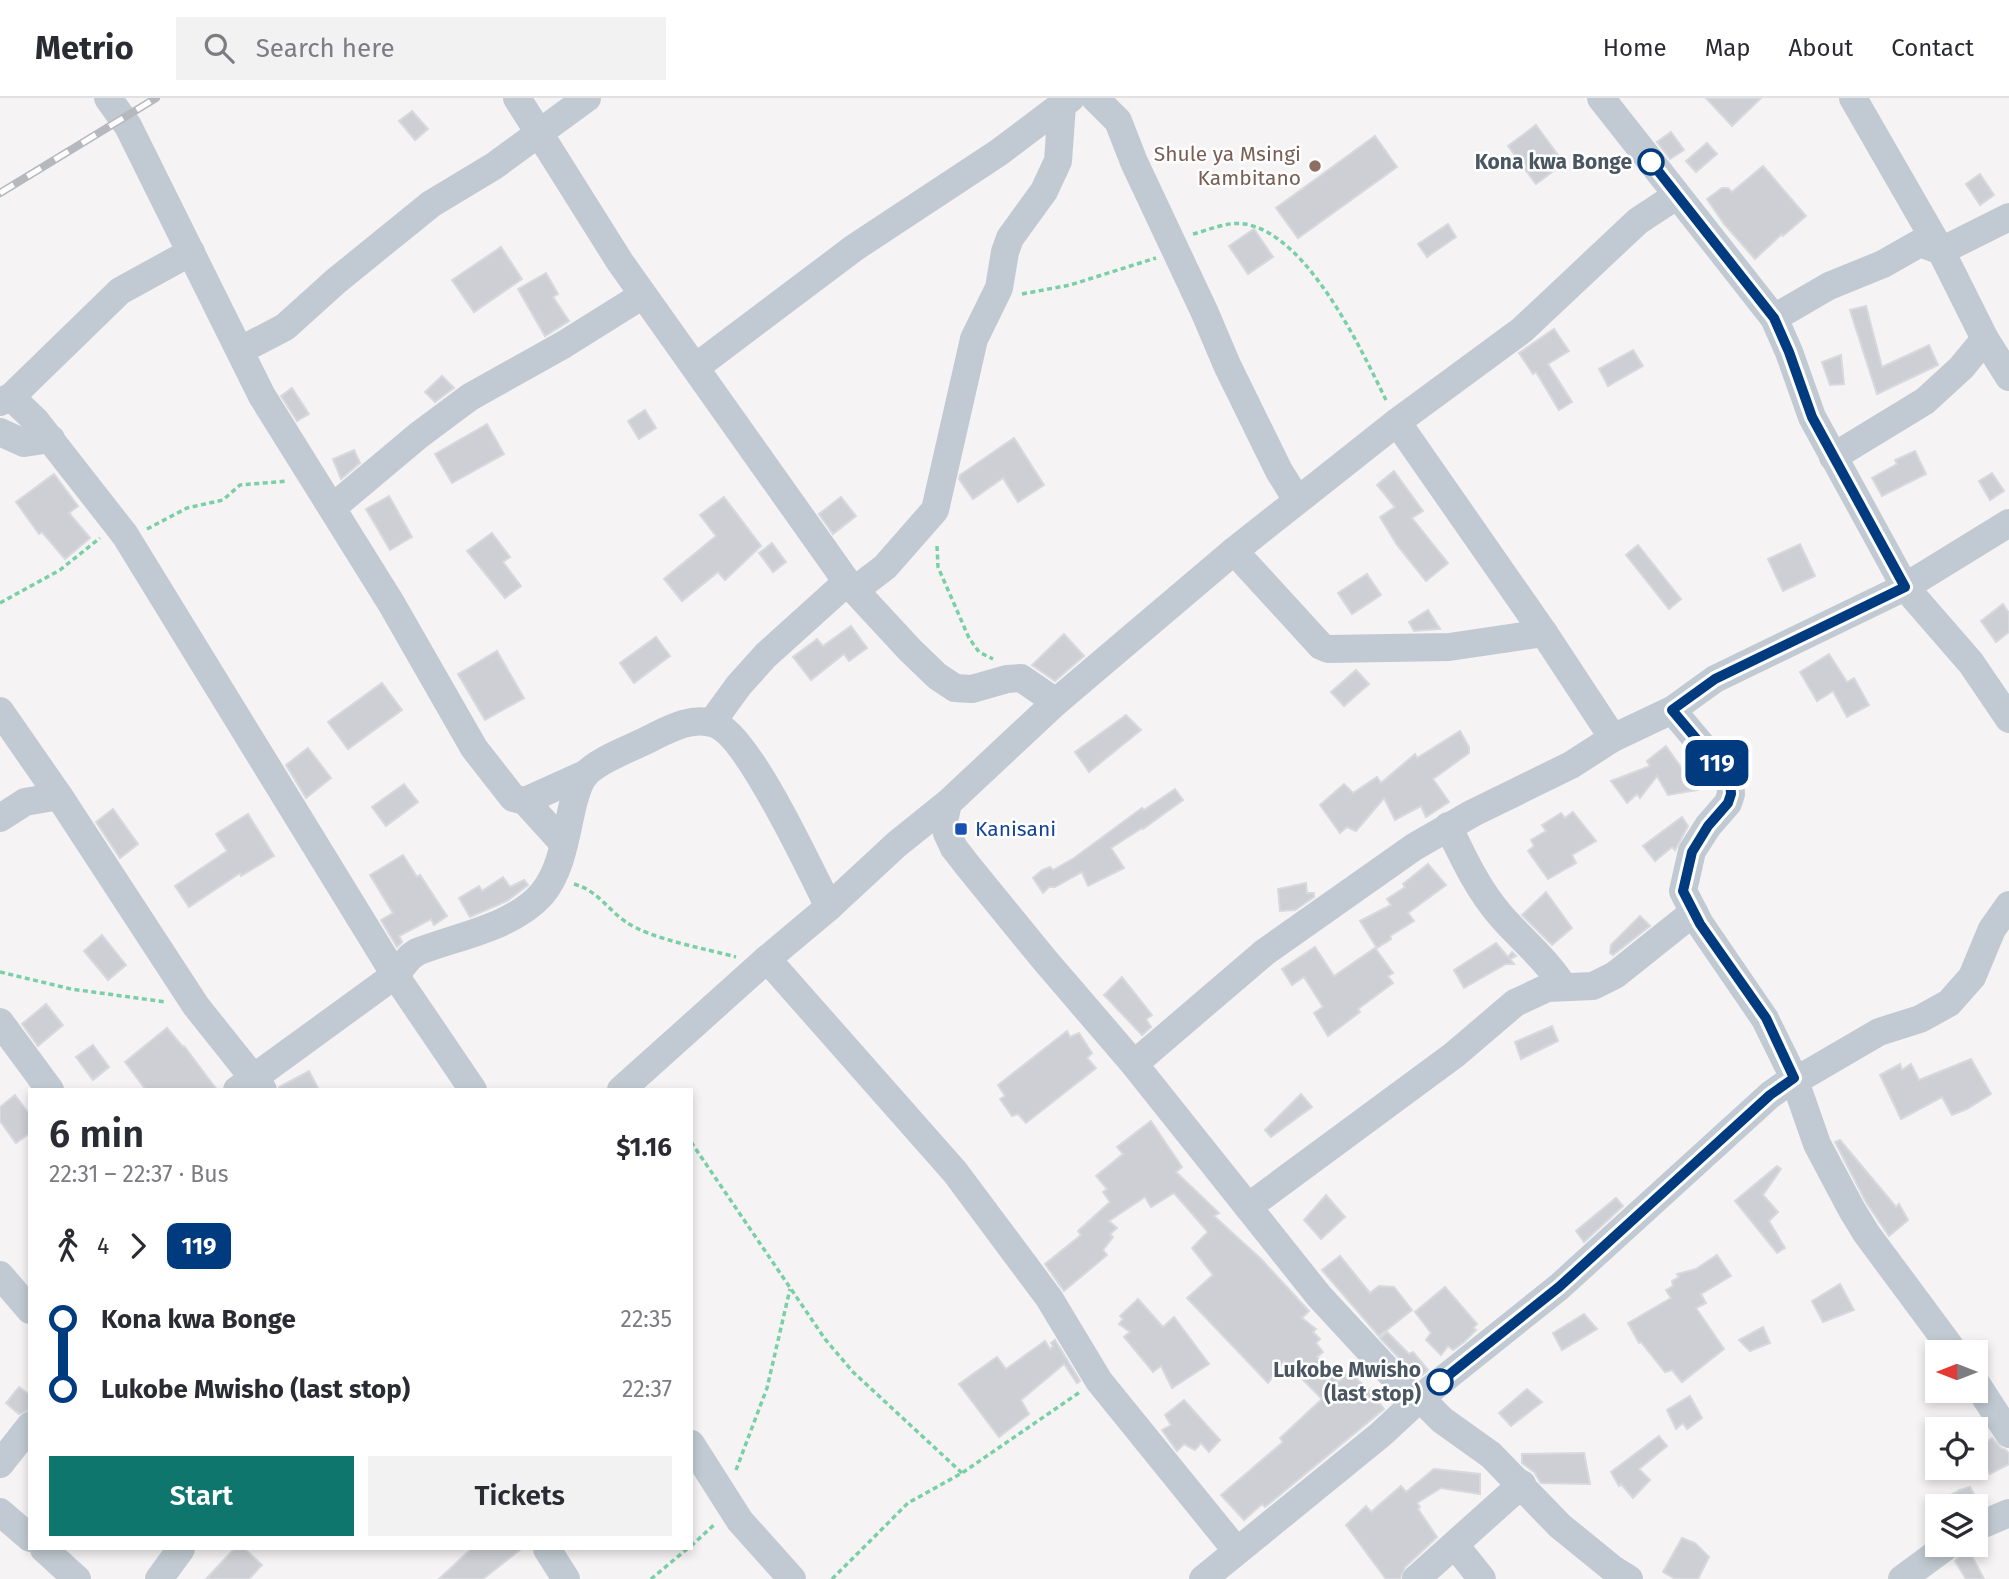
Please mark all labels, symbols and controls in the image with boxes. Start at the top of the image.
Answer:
search box [176,17,666,80]
text: Metrio [35,28,134,68]
icon: search [200,29,238,67]
text: Search here [256,33,395,64]
text: Home [1603,34,1667,62]
text: Map [1705,34,1751,62]
text: About [1789,34,1853,62]
text: Contact [1891,34,1974,62]
place label: Shule ya Msingi Kambitano [1154,141,1301,191]
place label: Kona kwa Bonge [1475,149,1632,175]
marker: Kona kwa Bonge [1638,149,1664,175]
marker: Shule ya Msingi Kambitano [1307,158,1323,174]
line badge: 119 [1677,740,1757,786]
text: 119 [1699,749,1735,777]
place label: Kanisani [975,816,1056,842]
marker: Kanisani [953,821,969,837]
text: 6 min [49,1111,144,1157]
text: $1.16 [616,1132,672,1163]
text: 22:31 – 22:37 · Bus [49,1160,228,1188]
icon: walk [49,1227,87,1265]
icon: forward [119,1227,157,1265]
text: 4 [97,1232,109,1260]
text: 119 [181,1232,217,1260]
text: Kona kwa Bonge [101,1304,296,1335]
text: 22:35 [621,1305,672,1333]
north arrow [1925,1340,1988,1404]
map controls [1925,1340,1988,1557]
place label: Lukobe Mwisho (last stop) [1273,1357,1421,1407]
marker: Lukobe Mwisho (last stop) [1427,1369,1453,1395]
text: Lukobe Mwisho (last stop) [101,1374,410,1405]
text: 22:37 [622,1375,672,1403]
button: locate [1925,1417,1988,1480]
button: Start [49,1456,354,1536]
button: Tickets [368,1456,672,1536]
button: layers [1925,1494,1988,1557]

